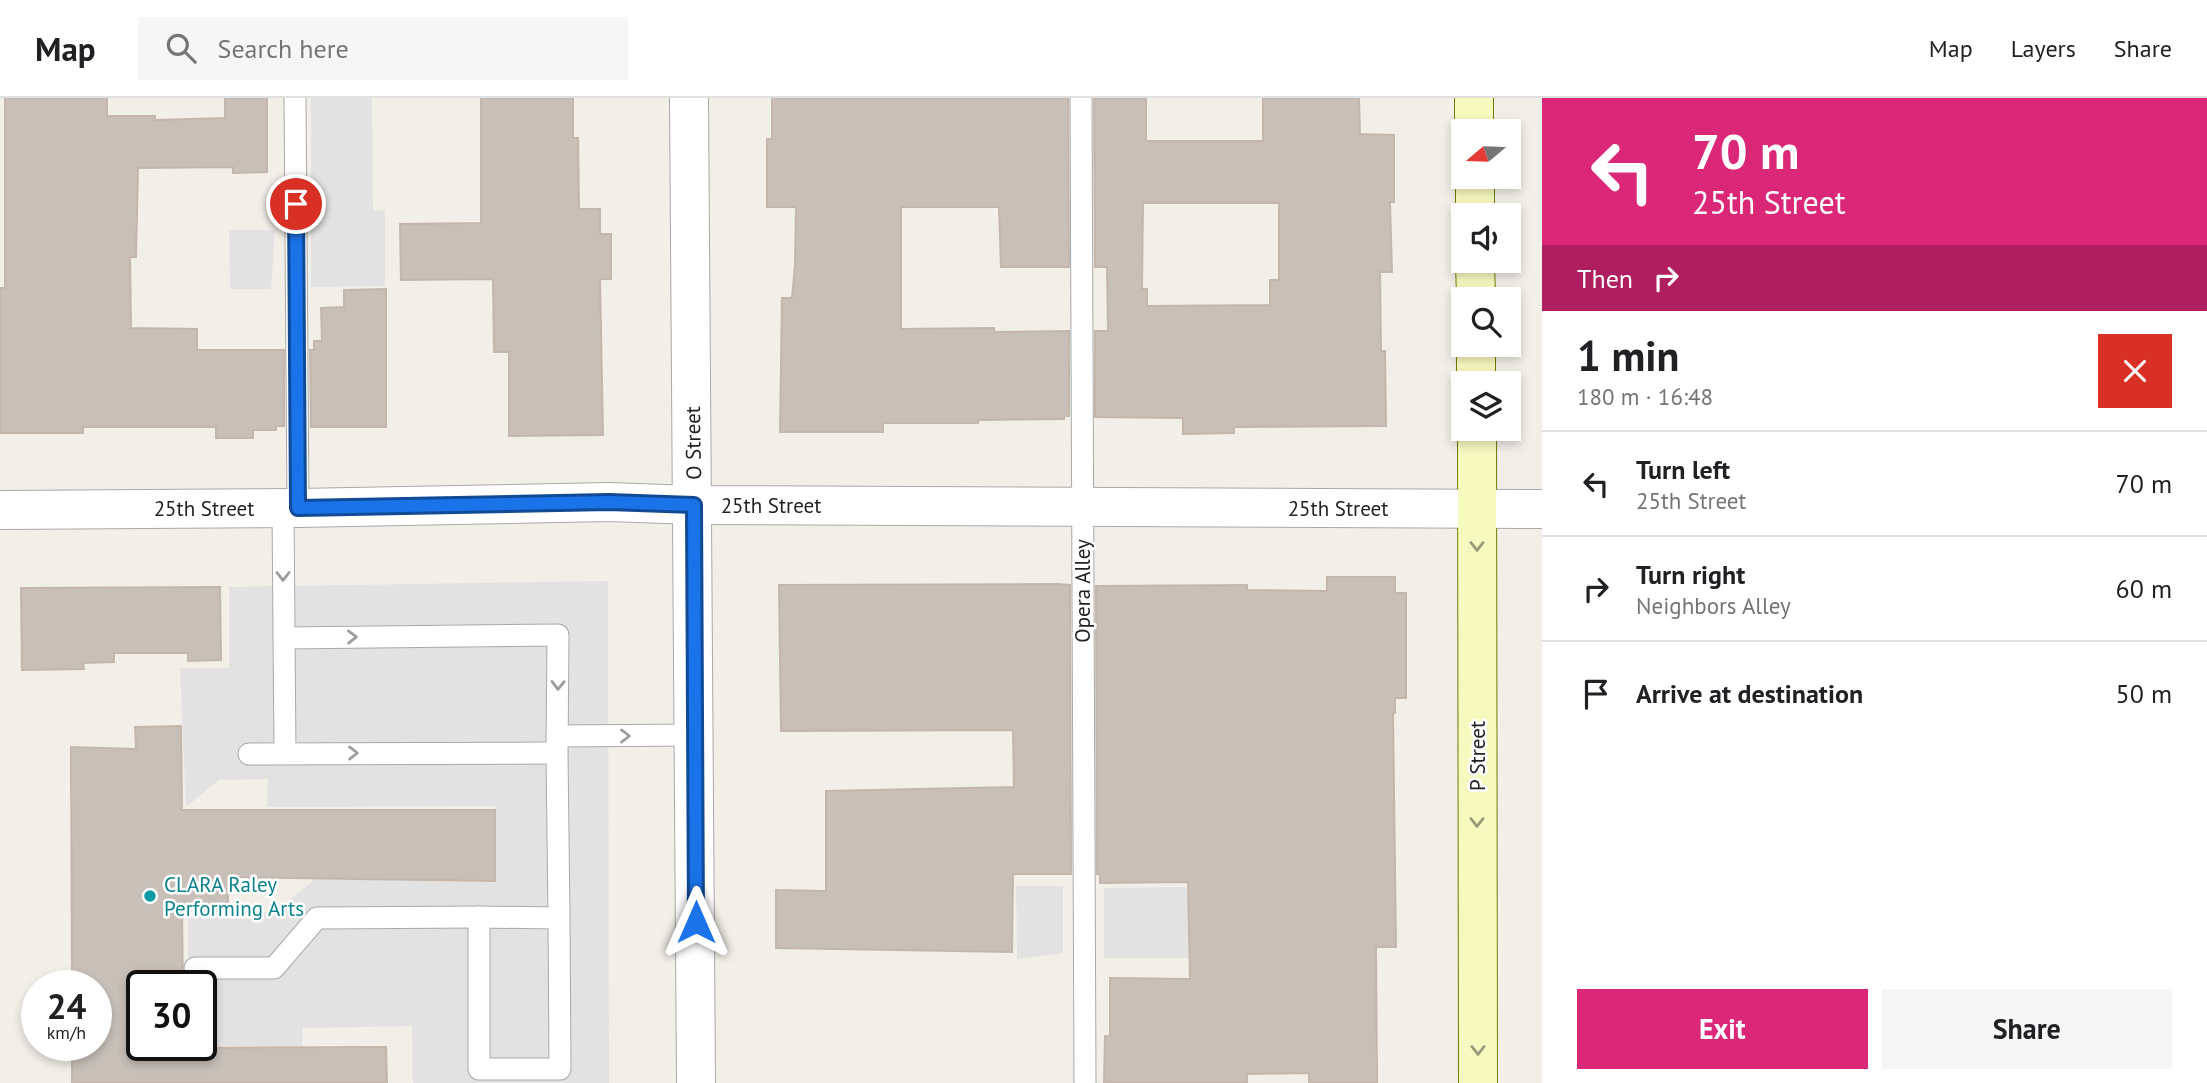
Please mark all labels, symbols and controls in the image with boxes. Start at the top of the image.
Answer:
search box [138,17,628,80]
text: Map [35,27,96,70]
icon: search [162,29,200,67]
text: Search here [218,32,349,65]
text: Map [1929,33,1973,64]
text: Layers [2011,33,2076,64]
text: Share [2114,33,2172,64]
north arrow [1451,119,1521,189]
map controls [1451,119,1521,441]
text: 70 m [1692,119,1799,183]
icon: left [1577,126,1668,217]
pin [266,174,326,234]
text: 25th Street [1692,181,1846,223]
icon: arrive [277,185,315,223]
button: sound [1451,203,1521,273]
icon: right [1647,259,1685,297]
text: Then [1577,262,1633,295]
button: search [1451,287,1521,357]
text: 1 min [1577,328,1679,383]
button: close [2098,334,2172,408]
button: layers [1451,371,1521,441]
text: 180 m · 16:48 [1577,382,1713,411]
street label: O Street [679,406,707,480]
text: Turn left [1636,453,1730,486]
icon: left [1577,465,1615,503]
text: 70 m [2116,467,2172,500]
text: 25th Street [1636,486,1746,515]
street label: 25th Street [721,492,821,519]
street label: 25th Street [154,495,254,522]
street label: 25th Street [1288,495,1388,522]
street label: Opera Alley [1069,539,1096,643]
one-way arrow [1469,541,1485,552]
text: Turn right [1636,558,1745,591]
icon: right [1577,570,1615,608]
one-way arrow [276,571,291,582]
text: 60 m [2116,572,2172,605]
text: Neighbors Alley [1636,591,1791,620]
one-way arrow [347,629,358,645]
icon: arrive [1577,675,1615,713]
text: Arrive at destination [1636,677,1863,710]
text: 50 m [2116,677,2172,710]
one-way arrow [550,681,566,691]
street label: P Street [1464,721,1491,791]
one-way arrow [620,728,631,743]
one-way arrow [348,745,359,761]
one-way arrow [1469,818,1485,828]
place label: CLARA Raley Performing Arts [164,871,304,922]
position arrow [659,885,733,959]
marker: CLARA Raley Performing Arts [142,888,158,904]
speed limit sign: 30 [126,970,217,1061]
text: 24 [47,983,86,1029]
button: Exit [1577,989,1868,1069]
button: Share [1882,989,2172,1069]
text: km/h [47,1021,86,1044]
one-way arrow [1470,1045,1486,1056]

